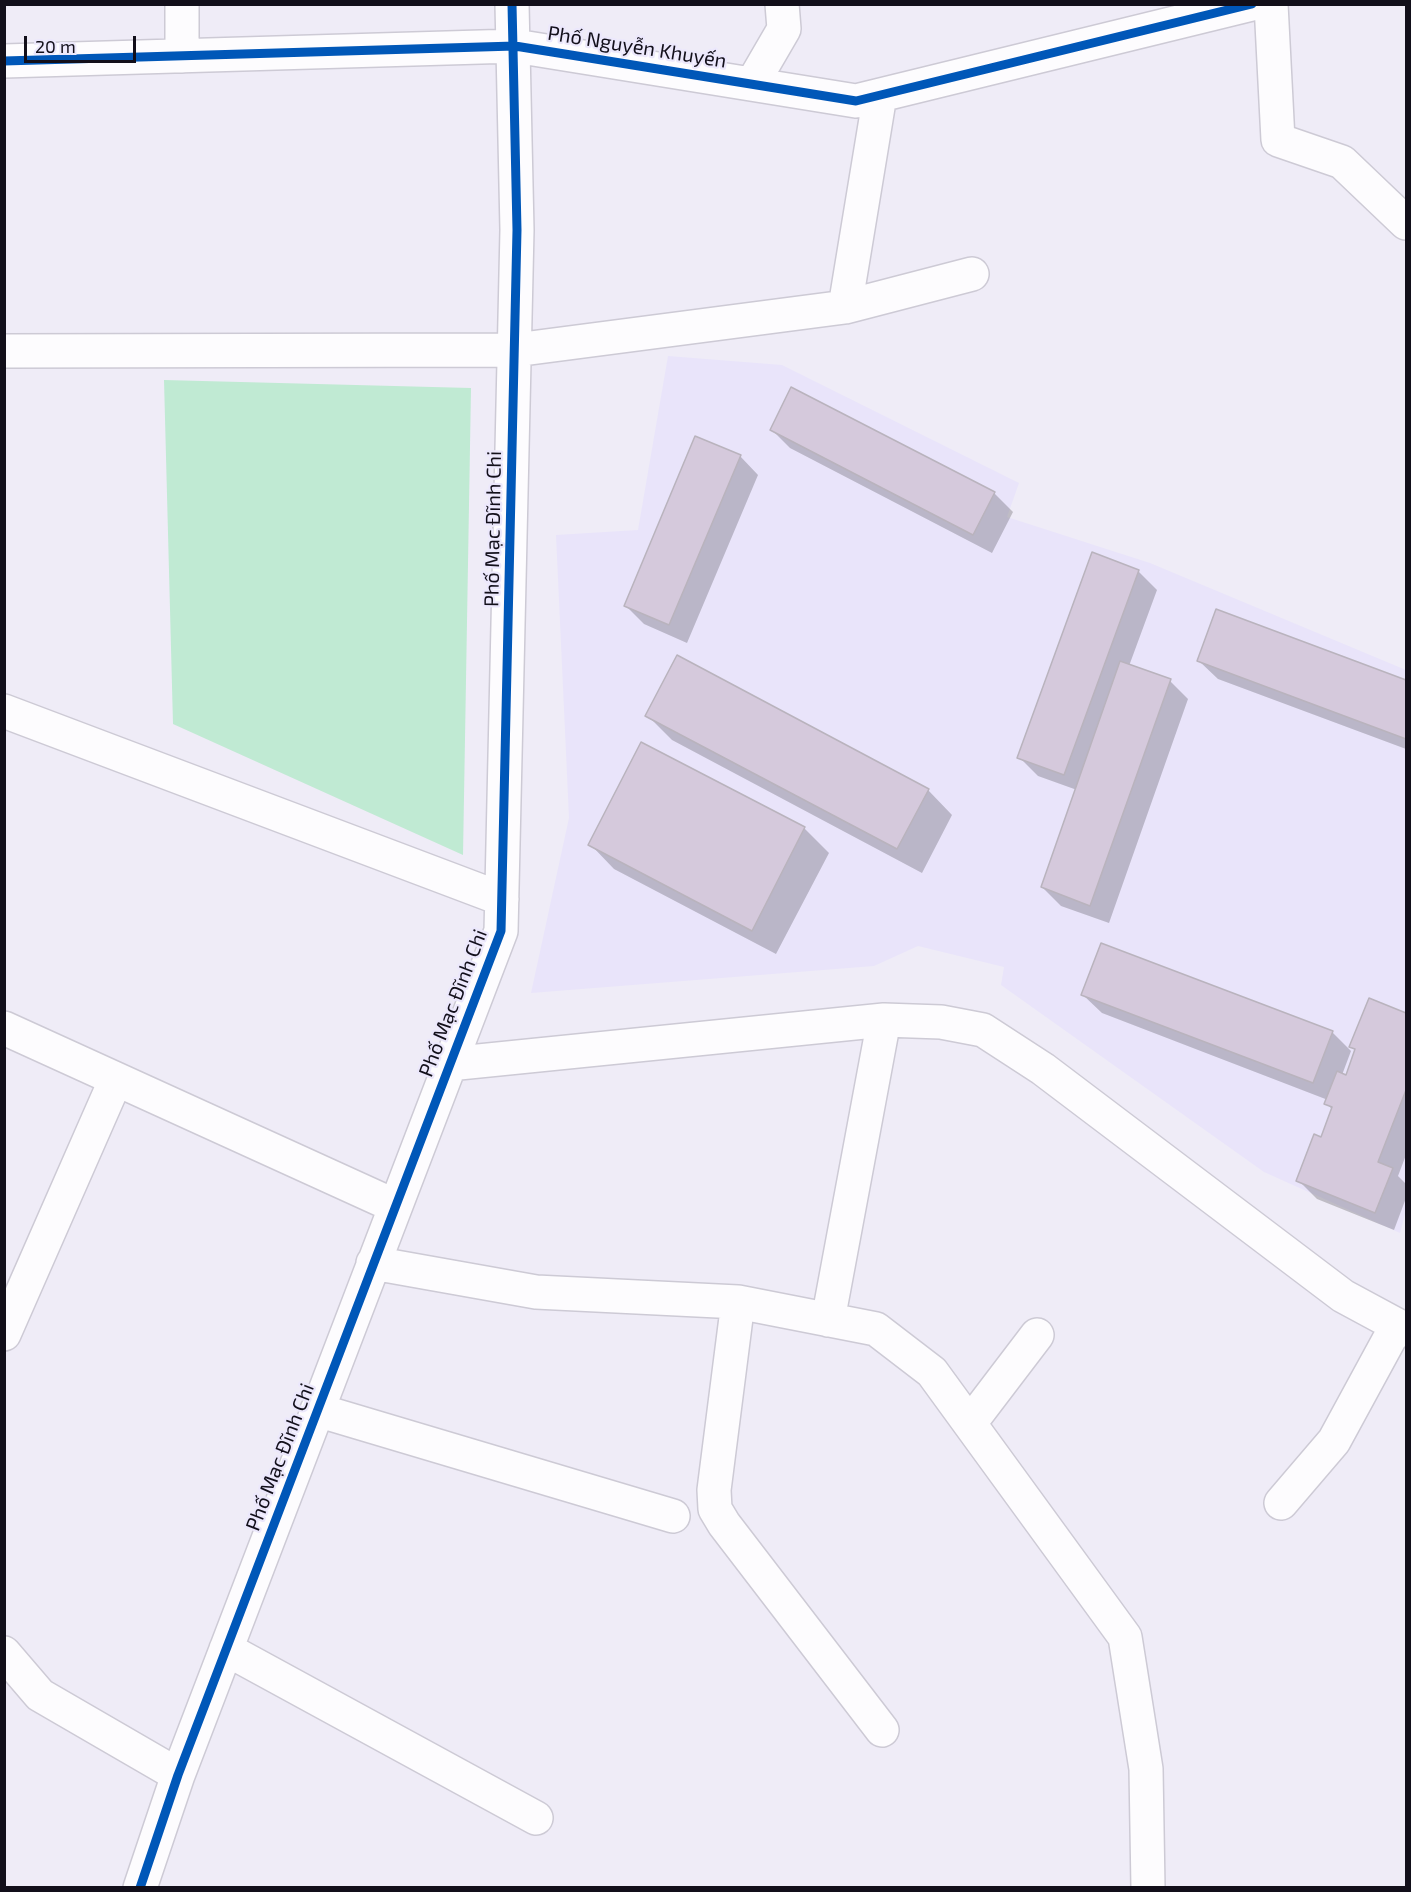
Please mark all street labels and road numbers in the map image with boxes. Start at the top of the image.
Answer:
street label: Phố Nguyễn Khuyến [546,21,728,73]
street label: Phố Mạc Đĩnh Chi [480,451,506,607]
street label: Phố Mạc Đĩnh Chi [414,926,492,1080]
street label: Phố Mạc Đĩnh Chi [241,1380,319,1534]

